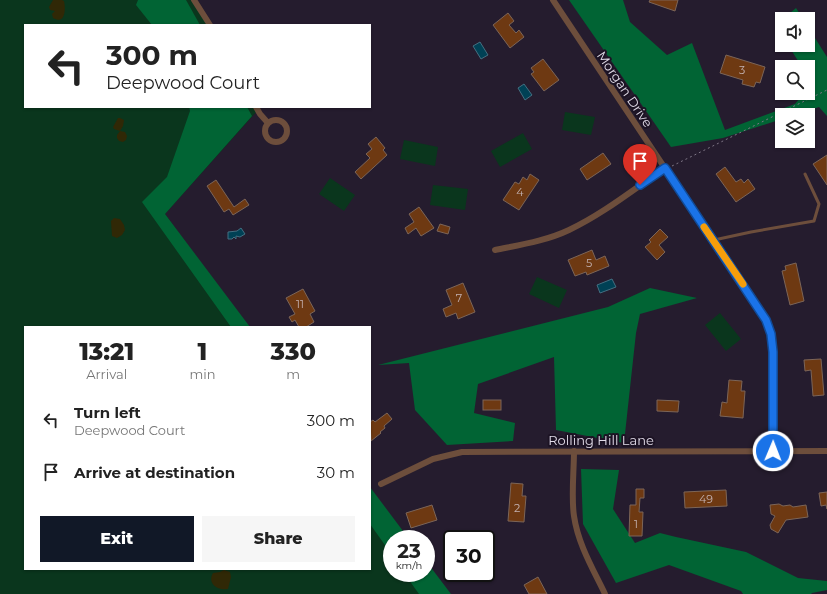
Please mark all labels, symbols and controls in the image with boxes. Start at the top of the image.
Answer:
map controls [775,12,815,148]
button: sound [775,12,815,52]
text: 300 m [106,38,198,72]
icon: left [40,40,92,92]
street label: Morgan Drive [594,48,656,130]
button: search [775,60,815,100]
house number: 3 [739,63,745,77]
text: Deepwood Court [106,72,260,94]
button: layers [775,108,815,148]
pin [623,144,657,185]
icon: arrive [629,150,651,172]
house number: 4 [516,185,524,199]
house number: 5 [586,256,592,270]
house number: 7 [456,291,462,305]
house number: 11 [296,297,304,311]
text: 13:21 [79,337,134,366]
text: 1 [198,337,207,366]
text: 330 [271,337,316,366]
text: Arrival [86,366,127,382]
text: min [189,366,215,382]
text: m [286,366,300,382]
text: Turn left [74,403,141,422]
icon: left [40,409,62,431]
text: 300 m [307,411,355,430]
text: Deepwood Court [74,422,185,438]
position arrow [752,430,794,472]
street label: Rolling Hill Lane [548,432,654,448]
icon: arrive [40,461,62,483]
text: Arrive at destination [74,463,235,482]
text: 30 m [317,463,355,482]
house number: 49 [699,492,713,506]
house number: 2 [514,501,520,515]
button: Exit [40,516,194,562]
button: Share [202,516,355,562]
house number: 1 [634,517,638,531]
speed limit sign: 30 [443,530,495,582]
text: 23 [397,539,421,563]
text: km/h [396,559,422,572]

